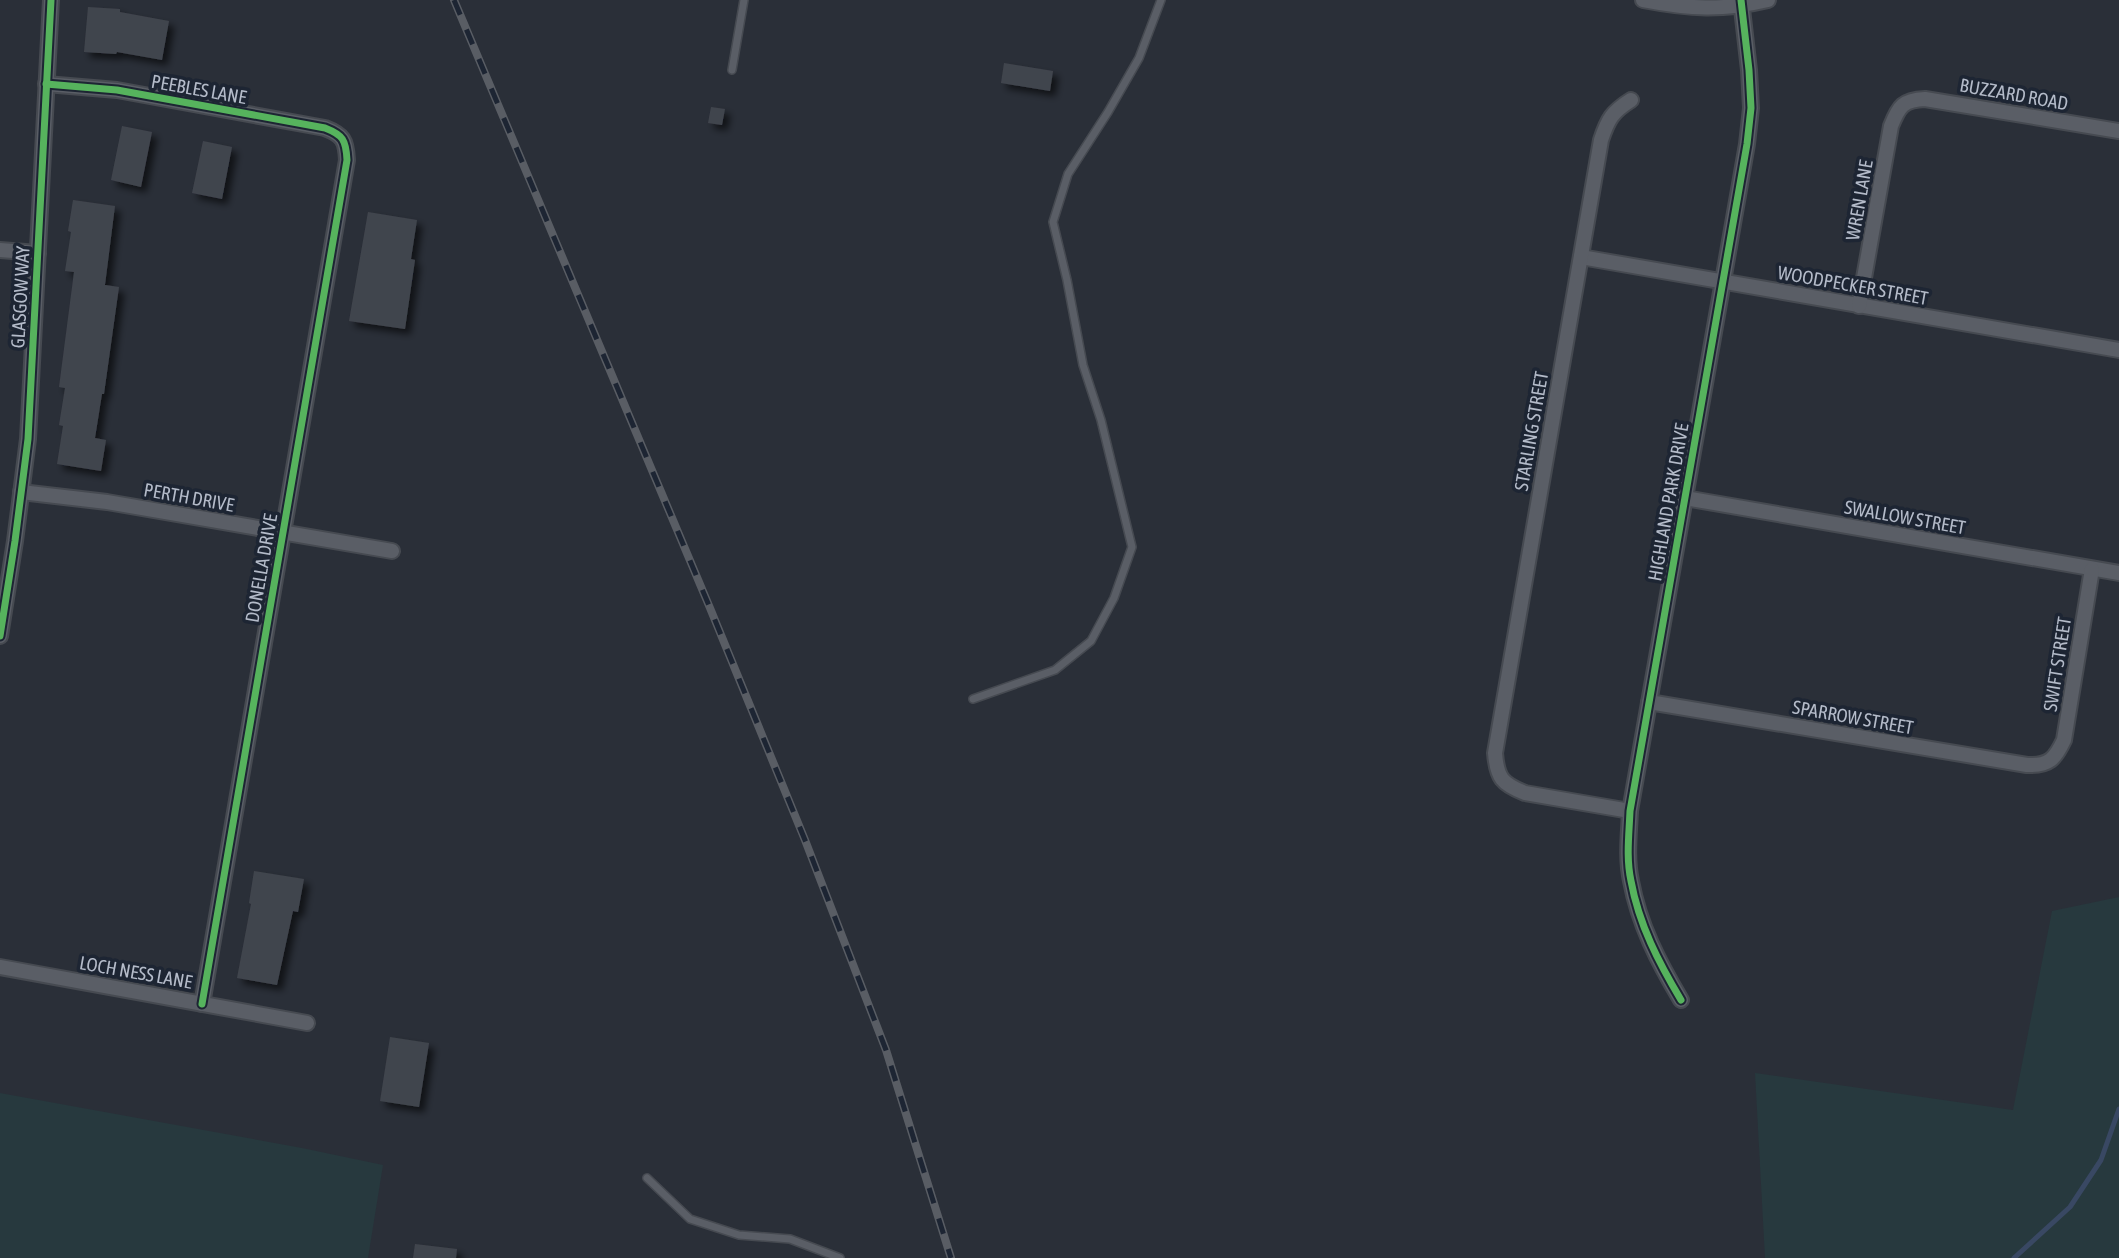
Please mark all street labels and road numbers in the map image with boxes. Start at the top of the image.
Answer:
street label: PEEBLES LANE [150,70,248,108]
street label: BUZZARD ROAD [1958,74,2070,114]
street label: WREN LANE [1841,158,1877,242]
street label: GLASGOW WAY [6,245,34,349]
street label: WOODPECKER STREET [1776,261,1931,309]
street label: STARLING STREET [1510,369,1552,492]
street label: HIGHLAND PARK DRIVE [1643,421,1693,583]
street label: PERTH DRIVE [142,478,236,516]
street label: SWALLOW STREET [1843,496,1968,539]
street label: DONELLA DRIVE [241,512,281,624]
street label: SWIFT STREET [2039,614,2075,713]
street label: SPARROW STREET [1791,696,1916,739]
street label: LOCH NESS LANE [78,951,194,993]

